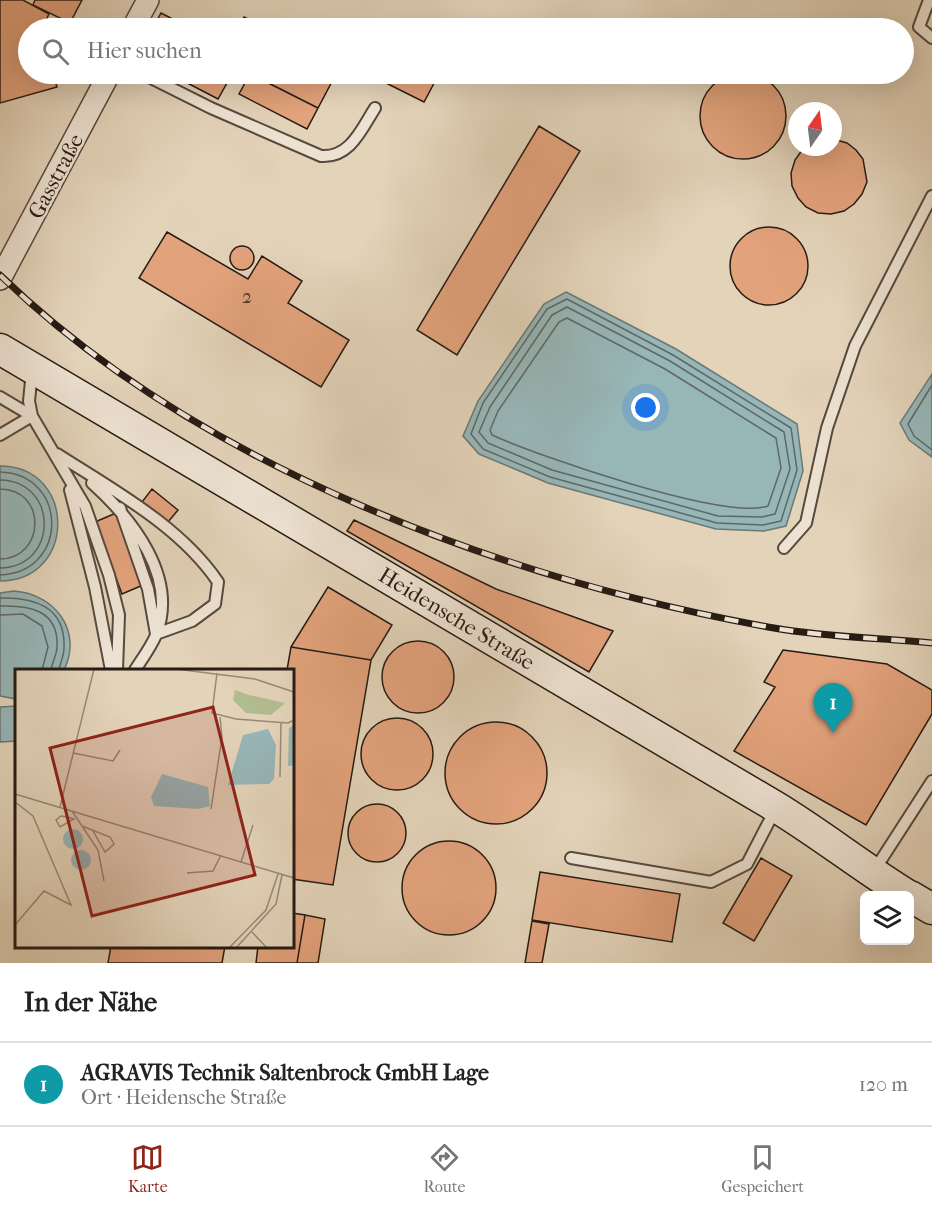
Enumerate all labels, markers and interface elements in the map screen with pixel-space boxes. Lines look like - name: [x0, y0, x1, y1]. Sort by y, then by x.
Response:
- search box: [18, 18, 914, 84]
- icon: search: [39, 35, 72, 68]
- text: Hier suchen: [87, 38, 202, 64]
- north arrow: [788, 102, 842, 156]
- street label: Gasstraße: [23, 130, 89, 223]
- house number: 2: [242, 285, 252, 308]
- your location: [631, 393, 660, 422]
- street label: Heidensche Straße: [374, 562, 539, 676]
- inset map: [15, 669, 294, 948]
- pin: 1: [814, 684, 852, 733]
- map controls: [860, 891, 914, 945]
- button: layers: [860, 891, 914, 945]
- text: In der Nähe: [24, 987, 157, 1018]
- text: AGRAVIS Technik Saltenbrock GmbH Lage: [81, 1060, 489, 1086]
- text: 1: [40, 1073, 47, 1096]
- text: 120 m: [859, 1073, 908, 1096]
- text: Ort · Heidensche Straße: [81, 1086, 286, 1109]
- tab: Karte: [128, 1141, 168, 1196]
- tab: Route: [423, 1141, 465, 1196]
- tab: Gespeichert: [721, 1141, 804, 1196]

